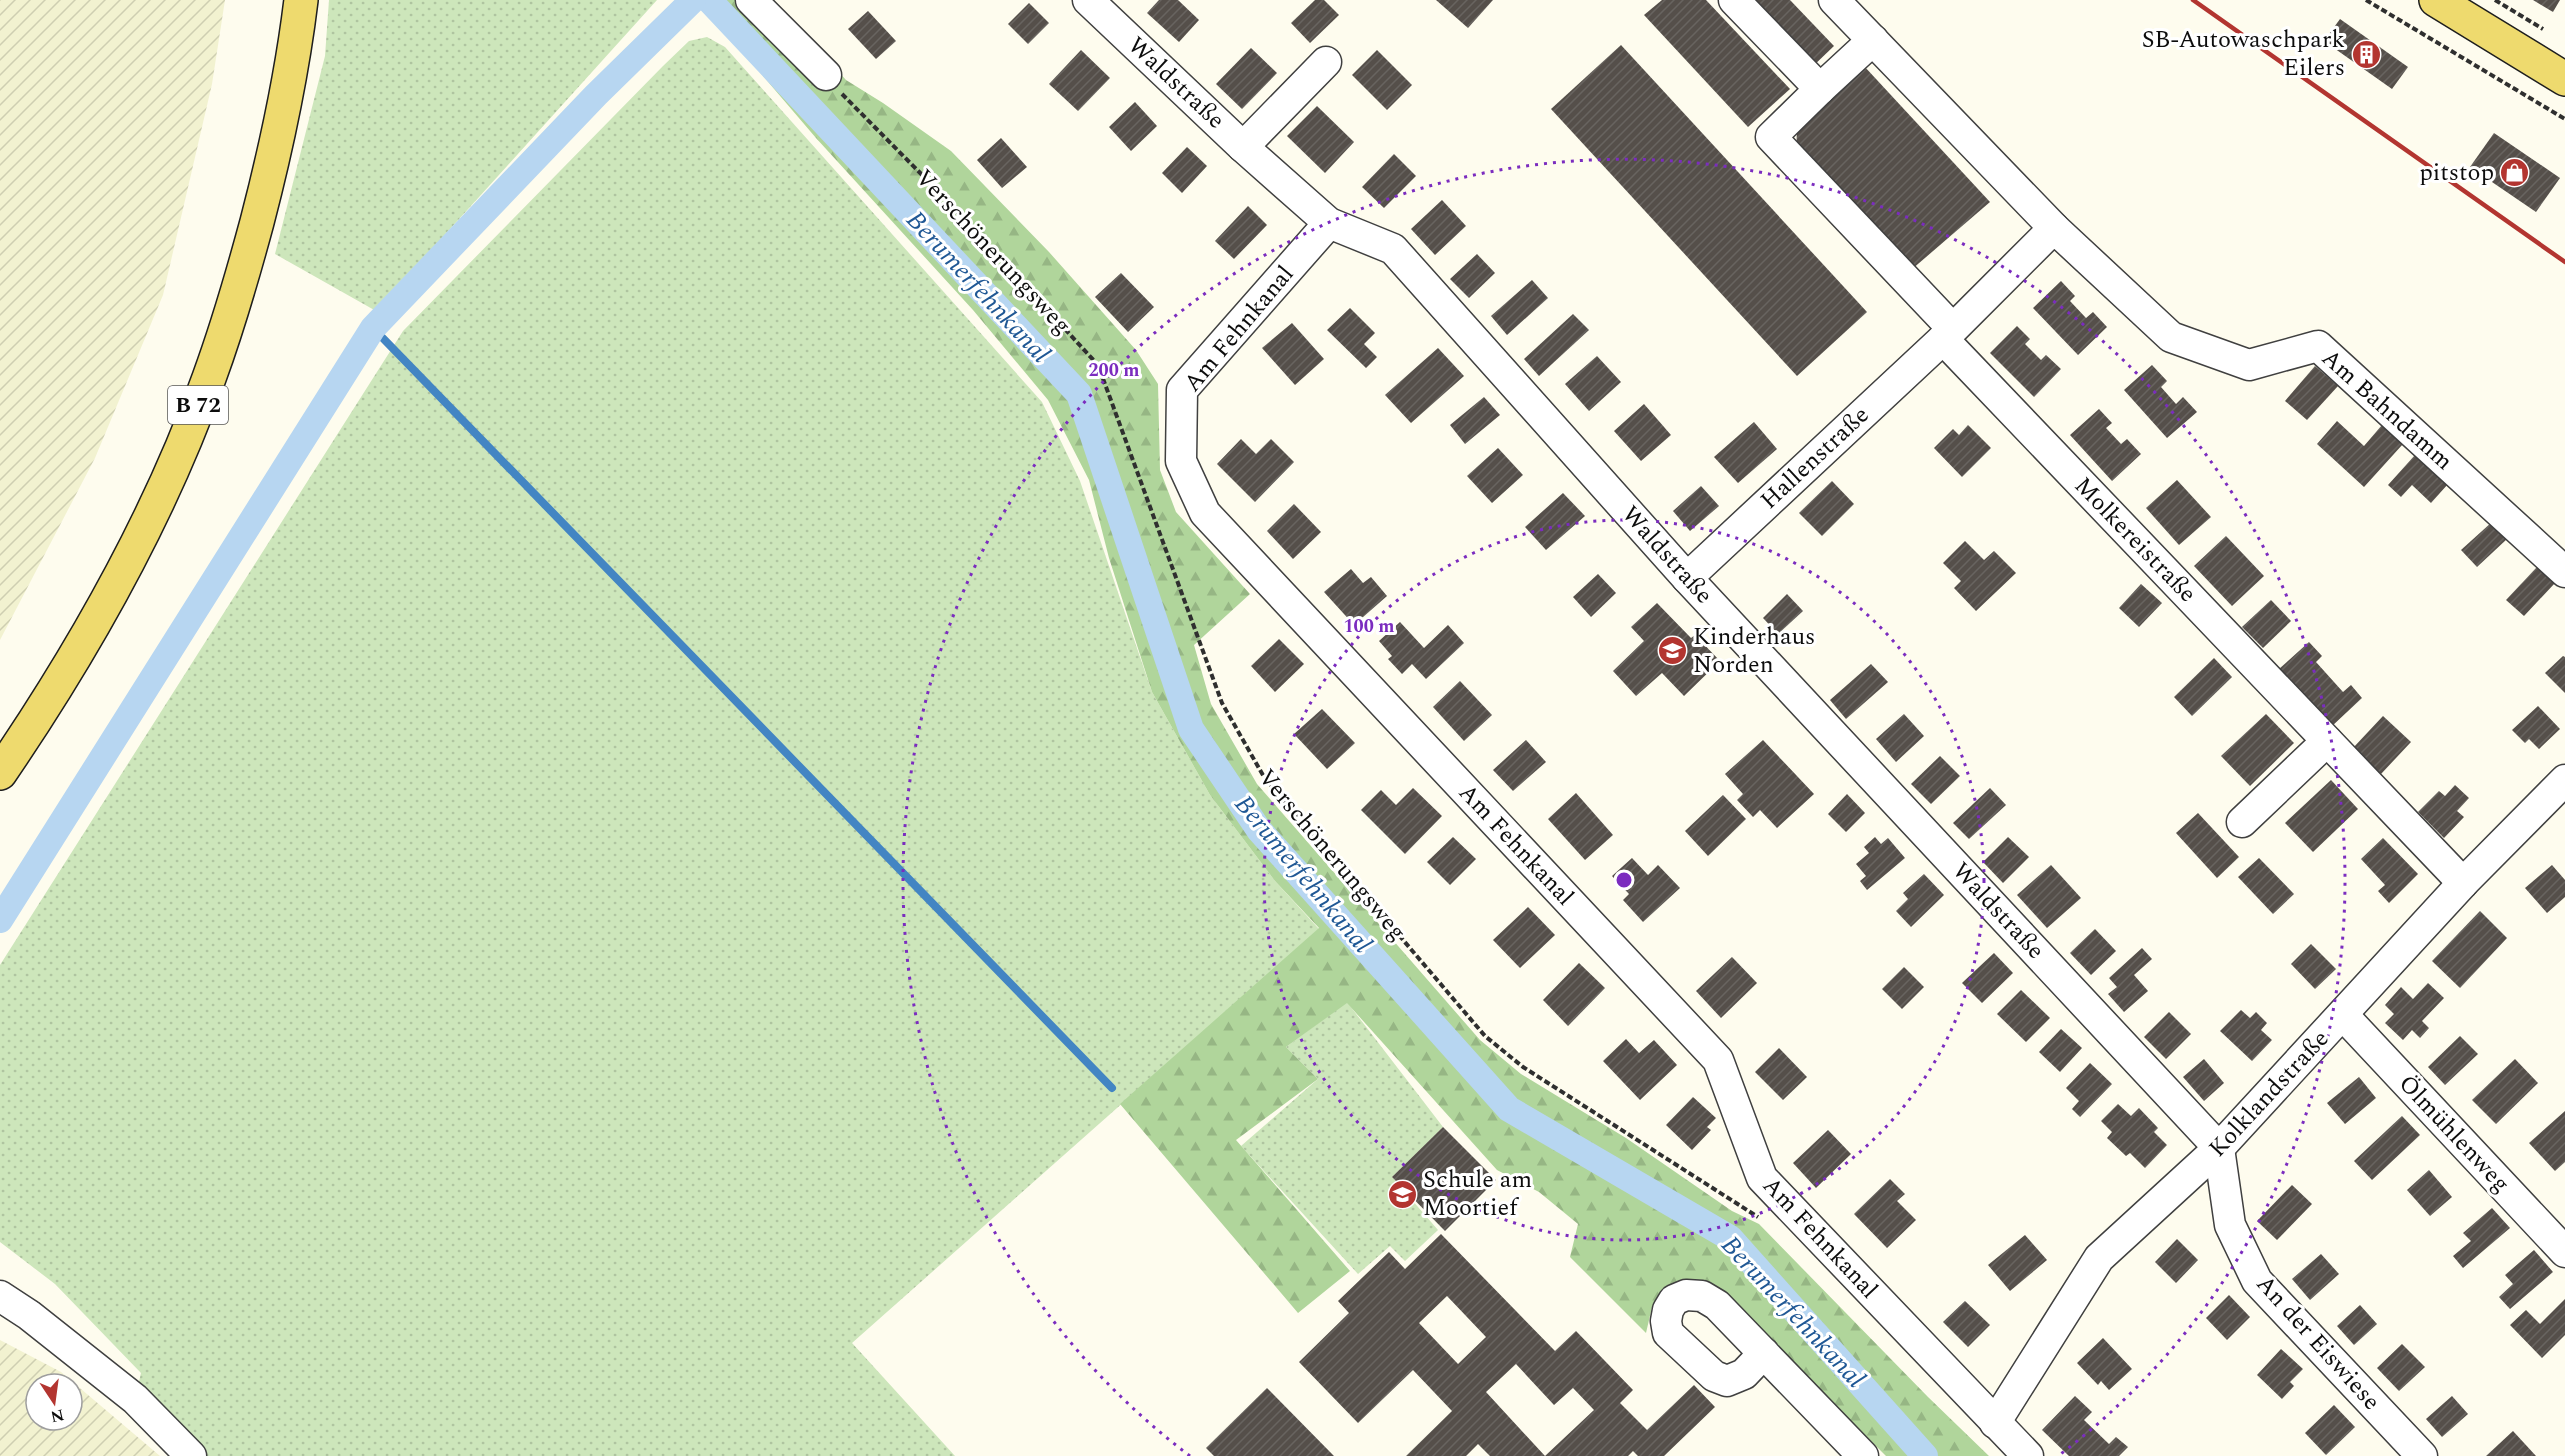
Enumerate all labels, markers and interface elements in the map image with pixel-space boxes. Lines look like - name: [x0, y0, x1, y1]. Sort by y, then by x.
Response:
- place label: SB-Autowaschpark Eilers: [2142, 22, 2345, 86]
- street label: Waldstraße: [1119, 28, 1233, 138]
- building icon: SB-Autowaschpark Eilers: [2350, 38, 2382, 70]
- place label: pitstop: [2419, 155, 2494, 191]
- shop icon: pitstop: [2499, 157, 2531, 189]
- street label: Verschönerungsweg: [907, 161, 1079, 343]
- water label: Berumerfehnkanal: [896, 202, 1060, 373]
- street label: Am Fehnkanal: [1175, 258, 1303, 400]
- street label: Am Bahndamm: [2313, 341, 2461, 479]
- text: 200 m: [1088, 357, 1140, 384]
- road number: B 72: [168, 386, 228, 424]
- street label: Hallenstraße: [1753, 398, 1877, 518]
- street label: Molkereistraße: [2066, 469, 2204, 611]
- street label: Waldstraße: [1613, 498, 1721, 612]
- text: 100 m: [1343, 613, 1395, 640]
- place label: Kinderhaus Norden: [1693, 619, 1815, 683]
- school or university icon: Kinderhaus Norden: [1656, 635, 1688, 667]
- street label: Verschönerungsweg: [1249, 761, 1415, 949]
- street label: Am Fehnkanal: [1450, 776, 1582, 914]
- water label: Berumerfehnkanal: [1225, 786, 1382, 962]
- street label: Waldstraße: [1943, 854, 2053, 968]
- centre of rings: [1614, 870, 1634, 890]
- street label: Kolklandstraße: [2200, 1022, 2338, 1166]
- street label: Ölmühlenweg: [2390, 1067, 2518, 1201]
- place label: Schule am Moortief: [1423, 1162, 1532, 1226]
- street label: Am Fehnkanal: [1754, 1169, 1886, 1307]
- school or university icon: Schule am Moortief: [1386, 1178, 1418, 1210]
- water label: Berumerfehnkanal: [1711, 1227, 1875, 1398]
- street label: An der Eiswiese: [2247, 1267, 2389, 1419]
- north arrow: [24, 1372, 84, 1432]
- text: N: [48, 1402, 66, 1429]

